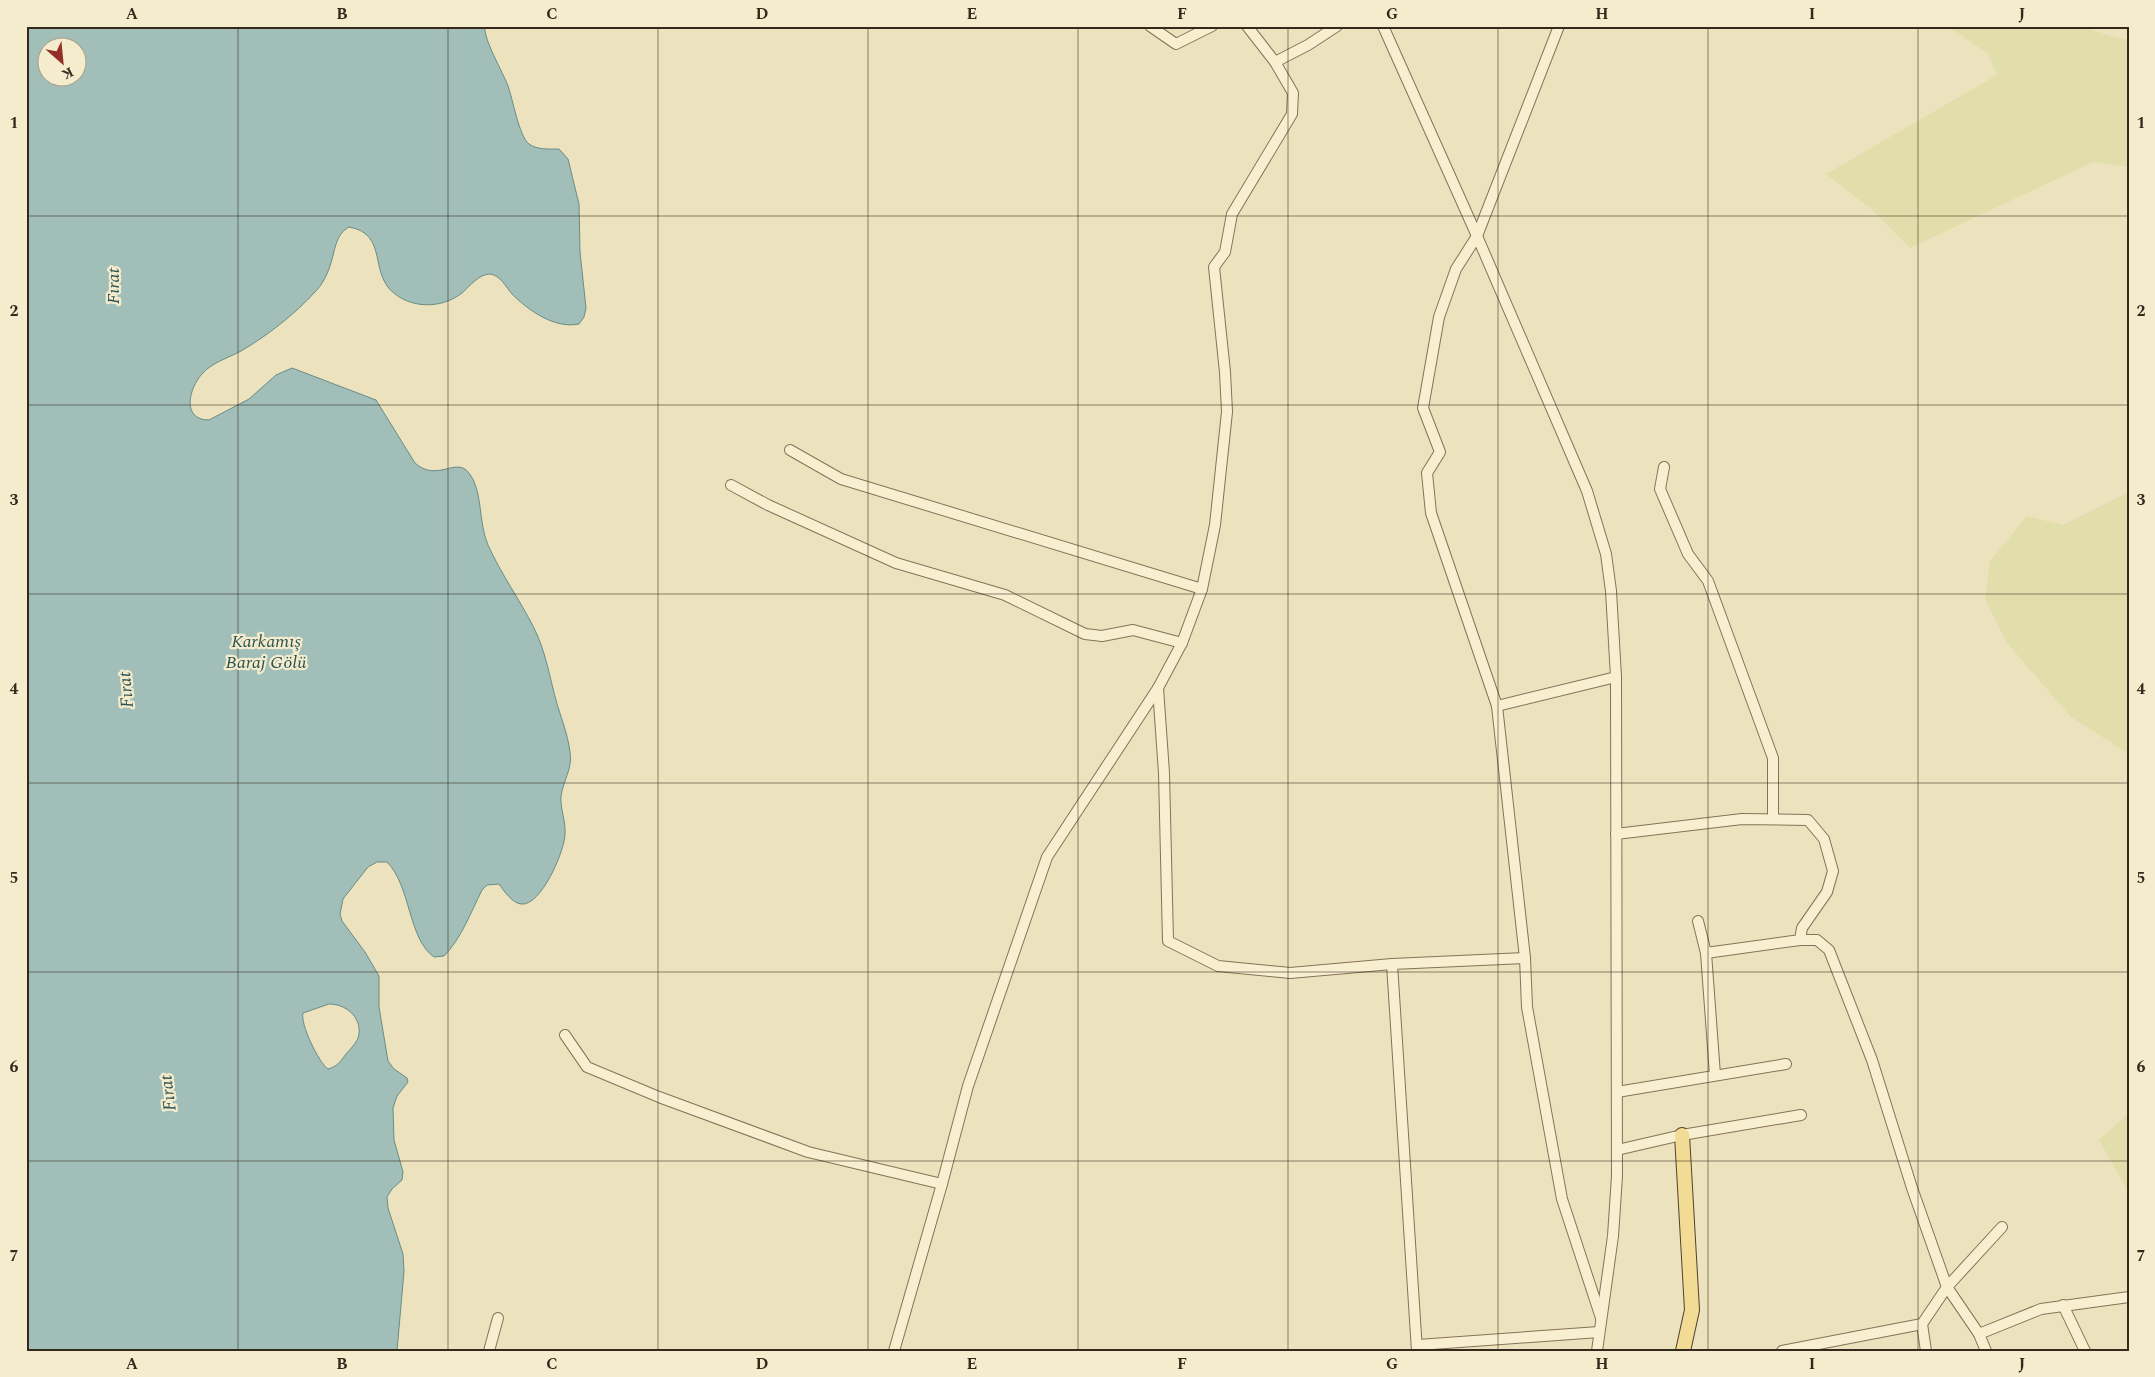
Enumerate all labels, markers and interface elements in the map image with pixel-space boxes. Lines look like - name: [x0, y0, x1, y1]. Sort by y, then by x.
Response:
- text: A: [126, 2, 139, 26]
- text: B: [336, 2, 348, 26]
- text: C: [546, 2, 558, 26]
- text: D: [756, 2, 769, 26]
- text: E: [967, 2, 977, 26]
- text: F: [1177, 2, 1187, 26]
- text: G: [1386, 2, 1398, 26]
- text: H: [1595, 2, 1609, 26]
- text: I: [1809, 2, 1815, 26]
- text: J: [2019, 2, 2026, 26]
- north arrow: [38, 38, 88, 88]
- text: K: [58, 61, 77, 85]
- text: 1: [10, 111, 18, 135]
- text: 1: [2137, 111, 2145, 135]
- water label: Fırat: [100, 268, 127, 304]
- text: 2: [10, 299, 19, 323]
- text: 2: [2137, 299, 2146, 323]
- text: 3: [10, 488, 19, 512]
- text: 3: [2137, 488, 2146, 512]
- water label: Karkamış Baraj Gölü: [226, 628, 307, 676]
- water label: Fırat: [111, 670, 141, 709]
- text: 4: [10, 677, 19, 701]
- text: 4: [2137, 677, 2146, 701]
- text: 5: [10, 866, 18, 890]
- text: 5: [2137, 866, 2145, 890]
- text: 6: [10, 1055, 19, 1079]
- text: 6: [2137, 1055, 2146, 1079]
- water label: Fırat: [152, 1073, 184, 1113]
- text: 7: [10, 1244, 19, 1268]
- text: 7: [2137, 1244, 2146, 1268]
- text: A: [126, 1352, 139, 1376]
- text: B: [336, 1352, 348, 1376]
- text: C: [546, 1352, 558, 1376]
- text: D: [756, 1352, 769, 1376]
- text: E: [967, 1352, 977, 1376]
- text: F: [1177, 1352, 1187, 1376]
- text: G: [1386, 1352, 1398, 1376]
- text: H: [1595, 1352, 1609, 1376]
- text: I: [1809, 1352, 1815, 1376]
- text: J: [2019, 1352, 2026, 1376]

